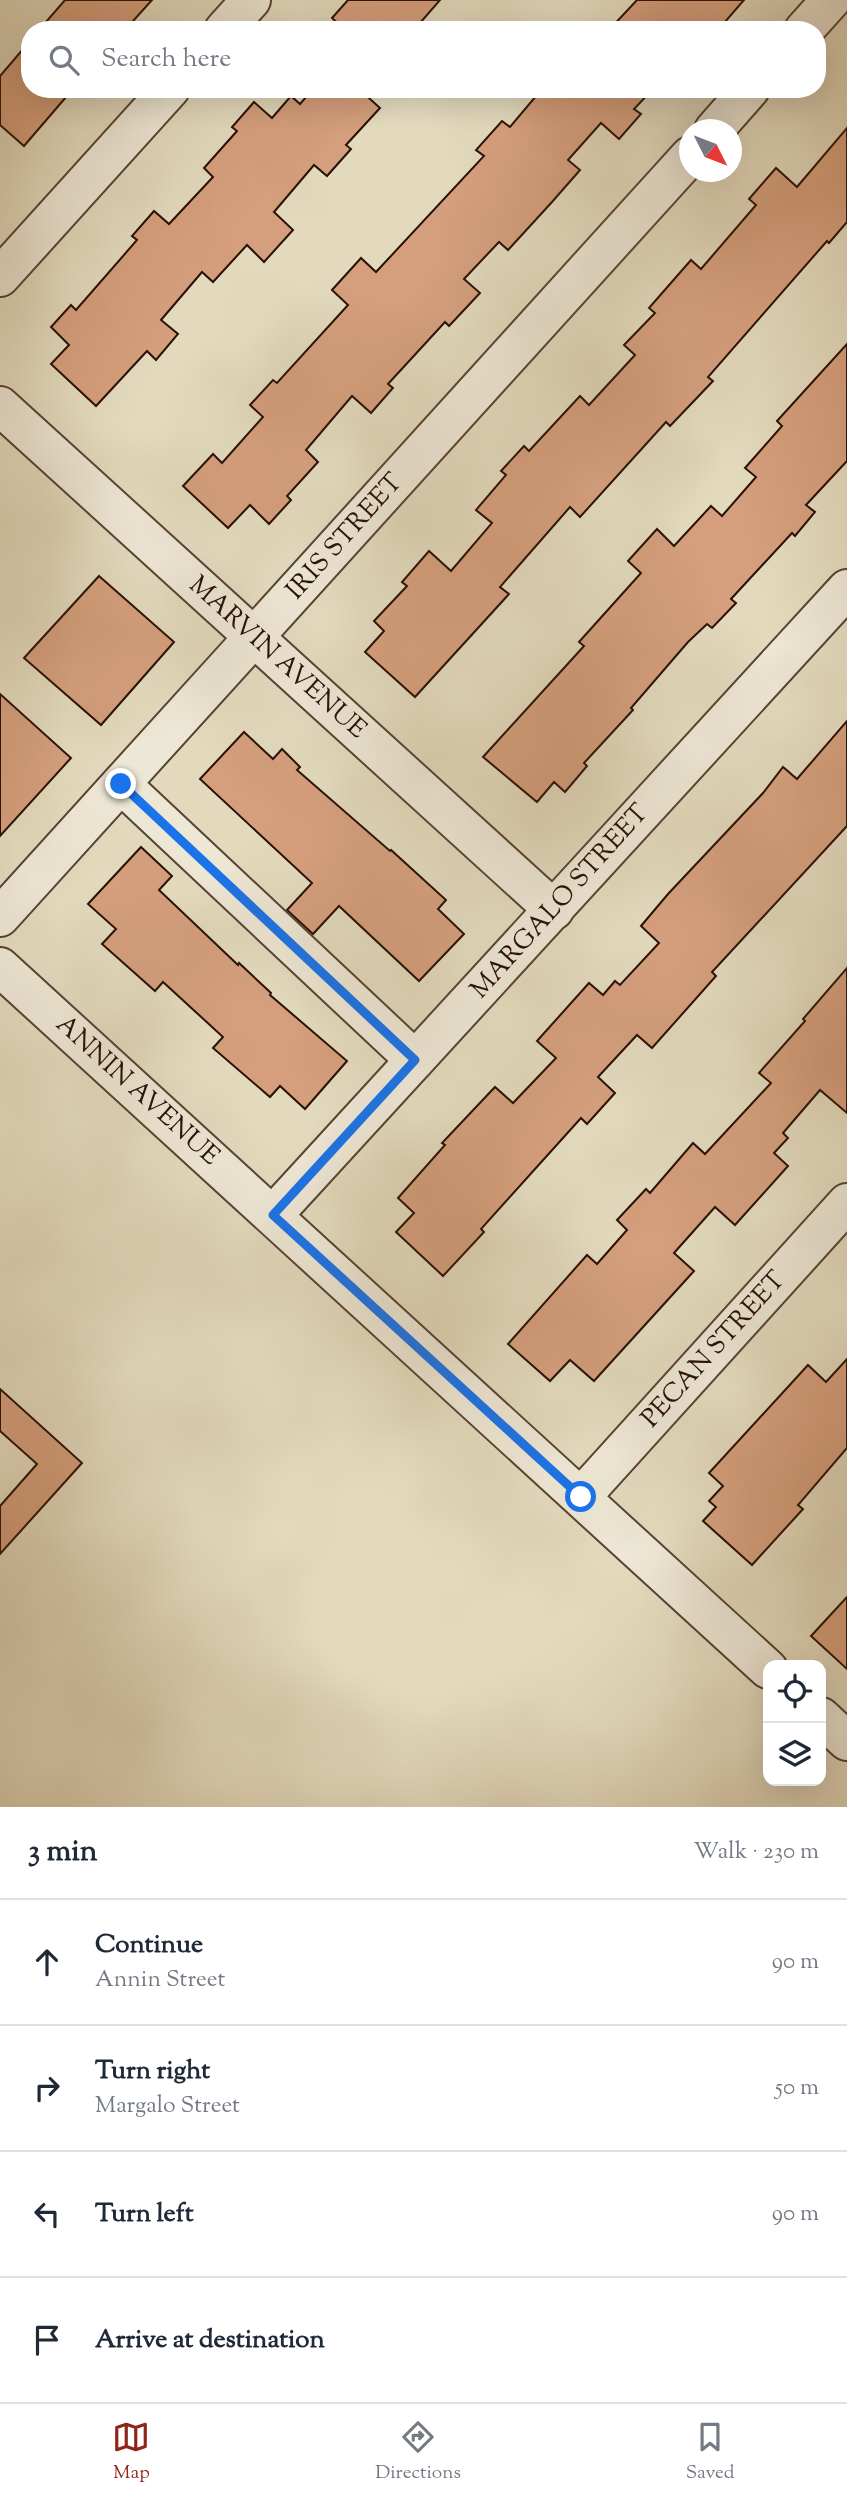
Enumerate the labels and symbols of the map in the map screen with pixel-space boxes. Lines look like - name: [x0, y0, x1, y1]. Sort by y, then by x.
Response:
- north arrow: [679, 119, 742, 182]
- street label: IRIS STREET: [278, 466, 412, 608]
- street label: MARVIN AVENUE: [180, 568, 374, 748]
- route end: [105, 768, 136, 799]
- street label: MARGALO STREET: [462, 796, 658, 1008]
- street label: ANNIN AVENUE: [47, 1007, 227, 1175]
- street label: PECAN STREET: [633, 1263, 795, 1437]
- route start: [565, 1481, 596, 1512]

